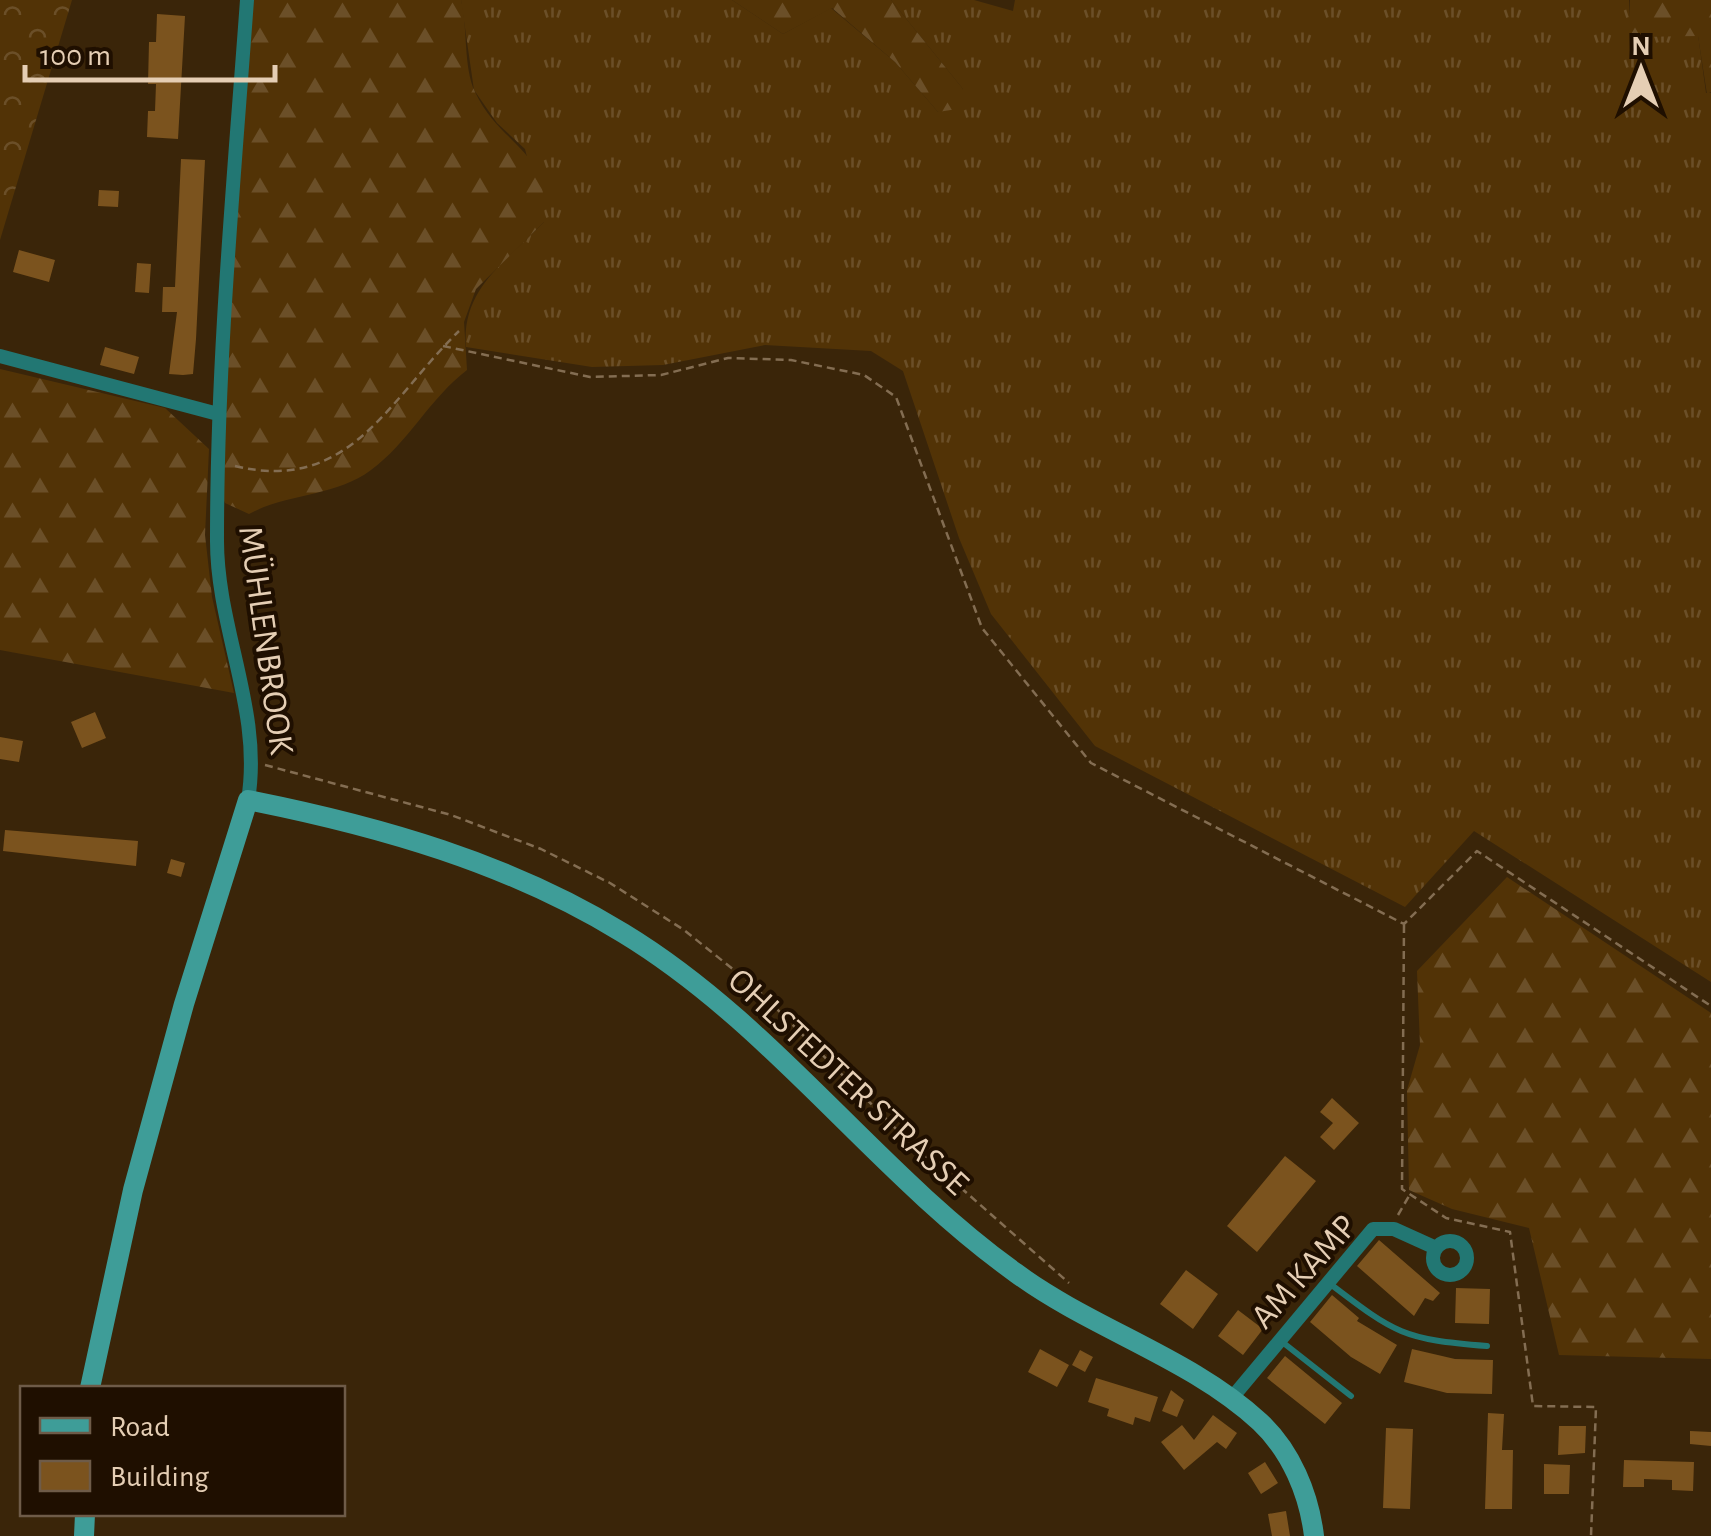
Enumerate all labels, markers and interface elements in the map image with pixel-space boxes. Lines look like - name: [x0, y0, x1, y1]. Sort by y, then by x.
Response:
- scale bar: [25, 20, 275, 82]
- north arrow: [1591, 20, 1691, 120]
- text: N: [1631, 33, 1651, 61]
- text: 100 m: [40, 41, 111, 71]
- street label: MÜHLENBROOK: [232, 524, 300, 758]
- street label: OHLSTEDTER STRASSE: [721, 962, 975, 1202]
- street label: AM KAMP: [1245, 1209, 1364, 1335]
- legend: [20, 1386, 345, 1516]
- text: Road: [110, 1412, 170, 1442]
- text: Building: [110, 1462, 209, 1492]

